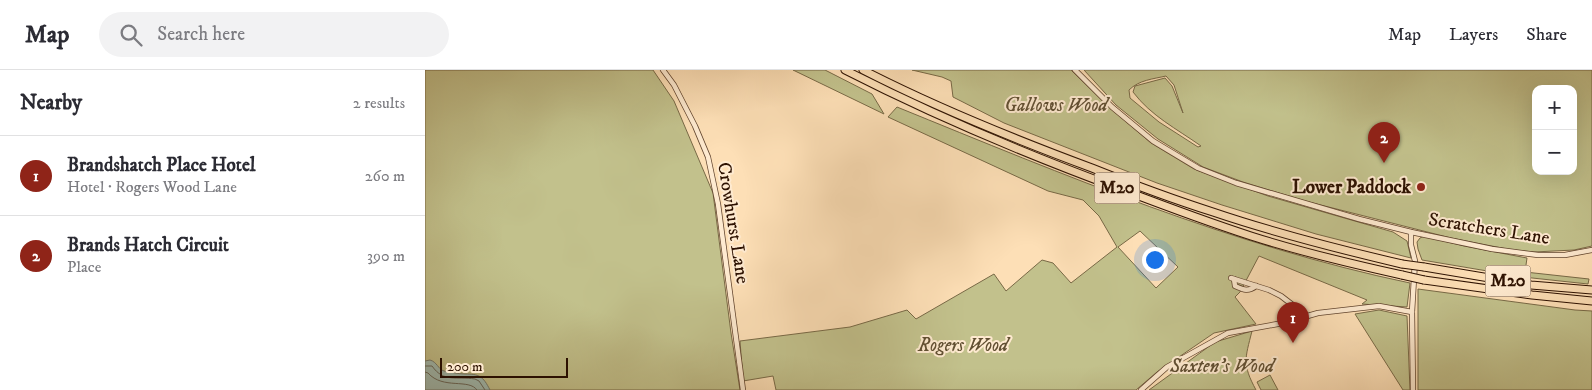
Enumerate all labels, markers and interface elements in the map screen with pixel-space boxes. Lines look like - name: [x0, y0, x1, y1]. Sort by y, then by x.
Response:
- search box: [99, 12, 449, 57]
- text: Map: [25, 20, 69, 50]
- icon: search: [117, 21, 145, 49]
- text: Search here: [157, 23, 245, 46]
- text: Map: [1388, 24, 1421, 46]
- text: Layers: [1449, 24, 1498, 46]
- text: Share: [1526, 24, 1567, 46]
- map controls: [1532, 85, 1577, 175]
- button: +: [1532, 85, 1577, 130]
- text: Nearby: [20, 90, 82, 116]
- text: 2 results: [353, 93, 405, 113]
- park label: Gallows Wood: [1005, 94, 1110, 117]
- pin: 2: [1368, 122, 1400, 163]
- button: −: [1532, 130, 1577, 175]
- text: Brandshatch Place Hotel: [67, 154, 256, 177]
- street label: Crowhurst Lane: [712, 161, 754, 286]
- text: 1: [33, 166, 39, 186]
- text: 260 m: [365, 166, 405, 186]
- road number: M20: [1095, 172, 1139, 204]
- place label: Lower Paddock: [1292, 176, 1412, 199]
- text: Hotel · Rogers Wood Lane: [67, 177, 237, 197]
- marker: Lower Paddock: [1415, 181, 1427, 193]
- street label: Scratchers Lane: [1427, 208, 1551, 250]
- text: Brands Hatch Circuit: [67, 234, 229, 257]
- text: 2: [32, 246, 40, 266]
- text: 390 m: [367, 246, 405, 266]
- your location: [1142, 247, 1168, 273]
- text: Place: [67, 257, 101, 277]
- road number: M20: [1485, 266, 1531, 297]
- pin: 1: [1277, 302, 1309, 343]
- park label: Rogers Wood: [917, 334, 1011, 357]
- scale bar: [440, 355, 567, 378]
- park label: Saxten's Wood: [1169, 355, 1277, 378]
- text: 200 m: [447, 358, 482, 376]

